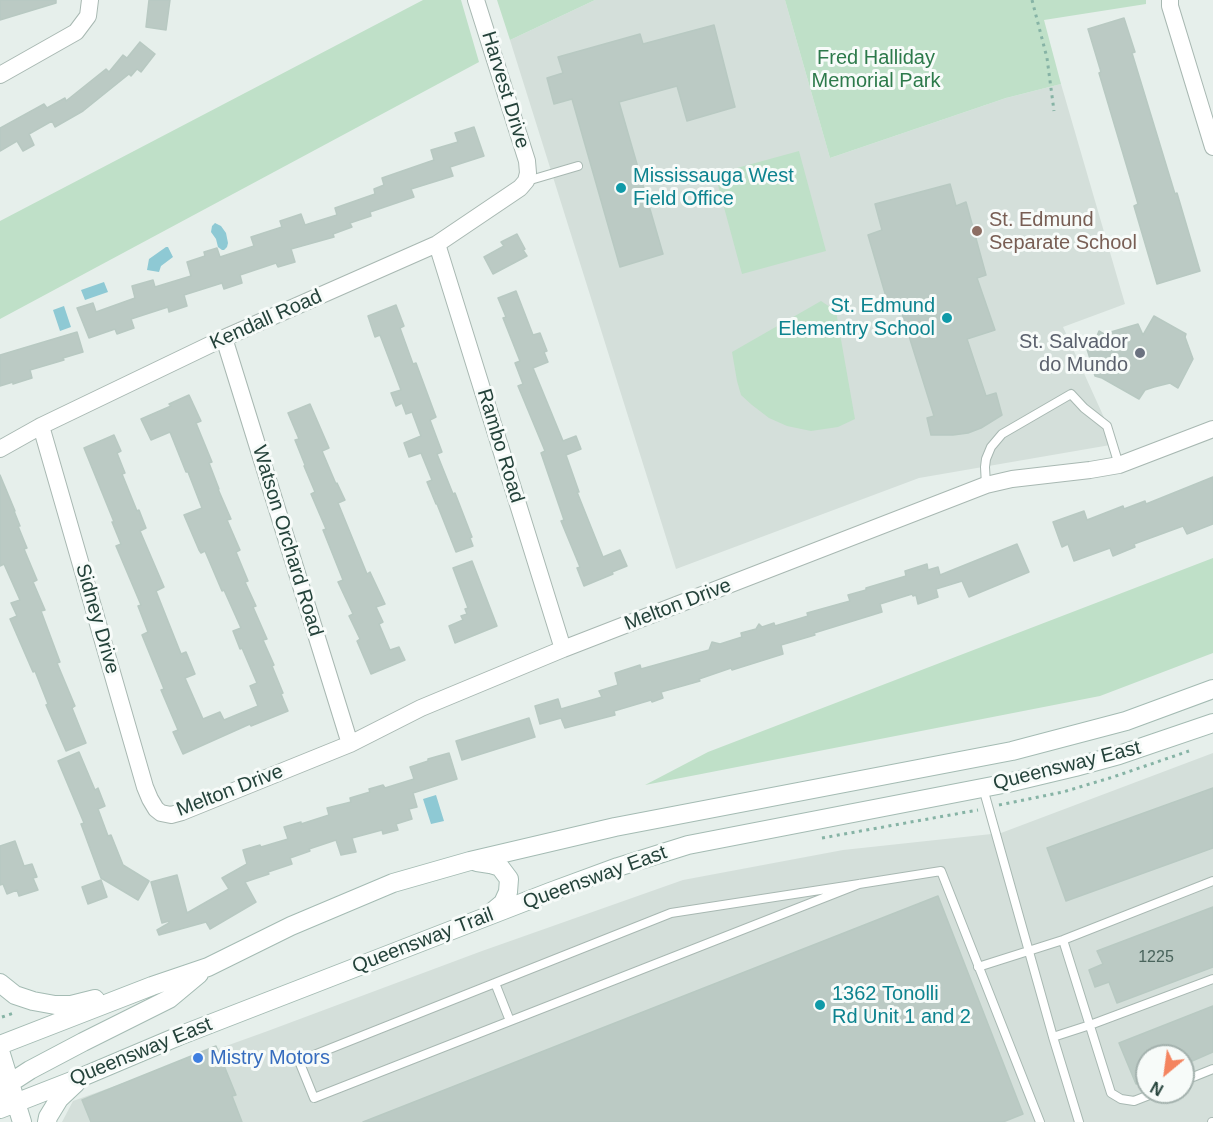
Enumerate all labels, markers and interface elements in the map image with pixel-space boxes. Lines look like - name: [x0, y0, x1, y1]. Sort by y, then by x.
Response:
- street label: Harvest Drive: [476, 29, 534, 151]
- park label: Fred Halliday Memorial Park: [812, 46, 940, 93]
- place label: Mississauga West Field Office: [633, 164, 794, 211]
- marker: Mississauga West Field Office: [614, 181, 628, 195]
- place label: St. Edmund Separate School: [989, 208, 1137, 255]
- marker: St. Edmund Separate School: [970, 224, 984, 238]
- street label: Kendall Road: [206, 285, 326, 355]
- place label: St. Edmund Elementry School: [778, 294, 935, 341]
- marker: St. Edmund Elementry School: [940, 311, 954, 325]
- place label: St. Salvador do Mundo: [1019, 330, 1128, 377]
- marker: St. Salvador do Mundo: [1133, 346, 1147, 360]
- street label: Rambo Road: [471, 386, 529, 506]
- street label: Watson Orchard Road: [247, 443, 327, 639]
- street label: Sidney Drive: [70, 561, 124, 677]
- street label: Melton Drive: [621, 574, 735, 636]
- street label: Queensway East: [991, 736, 1143, 796]
- street label: Melton Drive: [173, 760, 287, 822]
- street label: Queensway East: [520, 841, 670, 915]
- street label: Queensway Trail: [349, 903, 497, 979]
- house number: 1225: [1138, 948, 1174, 968]
- place label: 1362 Tonolli Rd Unit 1 and 2: [832, 982, 971, 1029]
- marker: 1362 Tonolli Rd Unit 1 and 2: [813, 998, 827, 1012]
- street label: Queensway East: [66, 1013, 216, 1091]
- north arrow: [1135, 1044, 1195, 1104]
- place label: Mistry Motors: [210, 1046, 330, 1070]
- marker: Mistry Motors: [191, 1051, 205, 1065]
- text: N: [1148, 1078, 1166, 1099]

